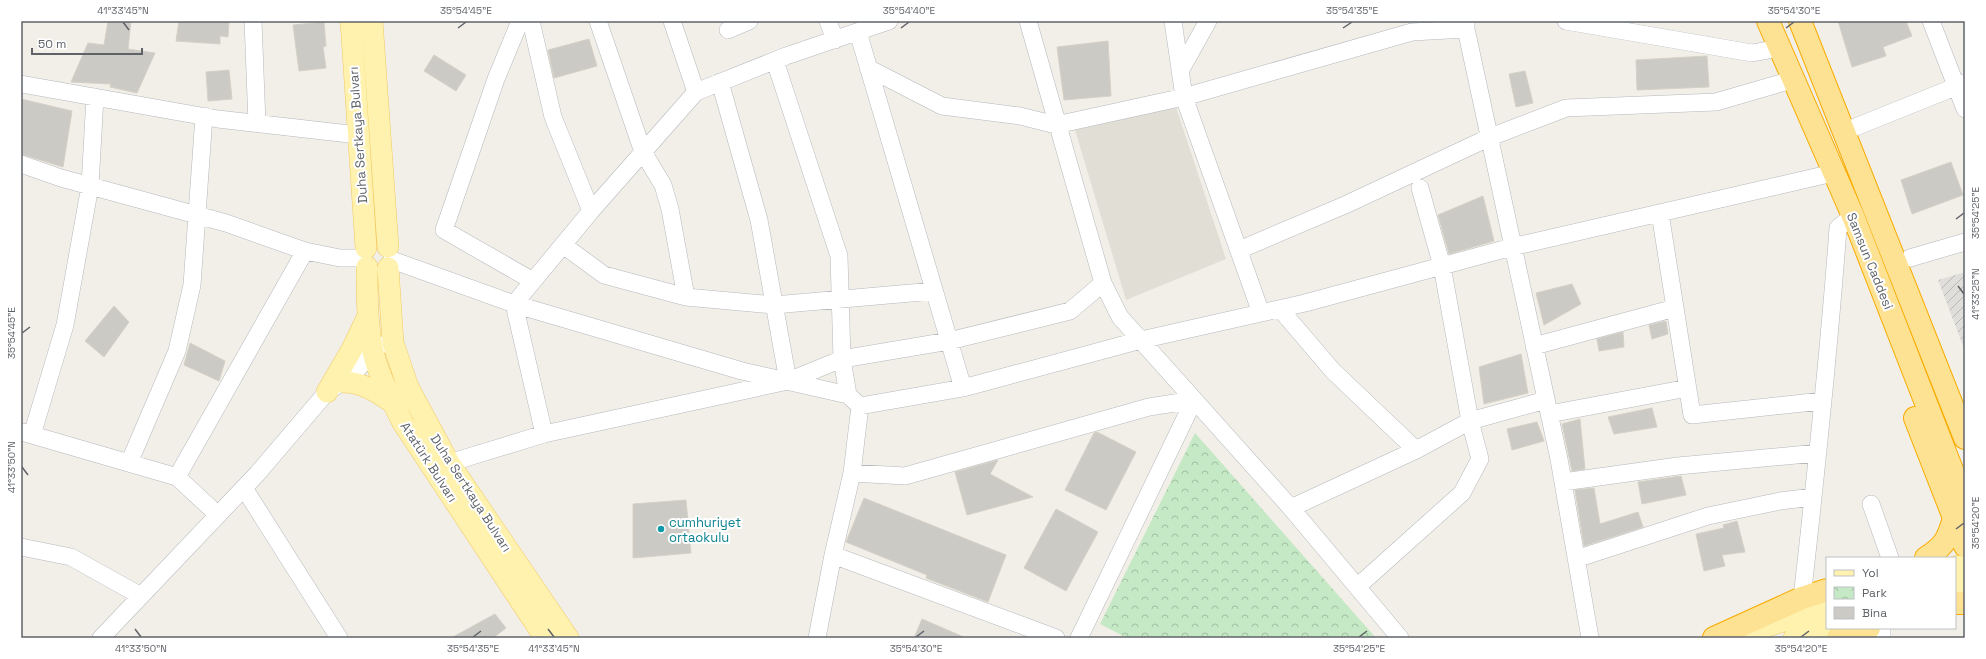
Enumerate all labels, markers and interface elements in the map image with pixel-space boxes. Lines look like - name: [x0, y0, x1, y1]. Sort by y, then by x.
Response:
- text: 41°33'45"N: [97, 4, 149, 17]
- text: 35°54'45"E: [440, 4, 492, 17]
- text: 35°54'40"E: [883, 4, 936, 17]
- text: 35°54'35"E: [1326, 4, 1378, 17]
- text: 35°54'30"E: [1768, 4, 1821, 17]
- scale bar: [32, 30, 142, 56]
- text: 50 m: [38, 36, 66, 52]
- street label: Duha Sertkaya Bulvarı: [345, 66, 371, 204]
- text: 35°54'25"E: [1969, 187, 1982, 239]
- street label: Samsun Caddesi: [1843, 210, 1897, 312]
- text: 41°33'25"N: [1969, 268, 1982, 320]
- text: 35°54'45"E: [5, 307, 18, 359]
- street label: Atatürk Bulvarı: [397, 419, 461, 505]
- street label: Duha Sertkaya Bulvarı: [427, 431, 515, 555]
- text: 41°33'50"N: [5, 441, 18, 493]
- text: 35°54'20"E: [1969, 496, 1982, 549]
- place label: cumhuriyet ortaokulu: [669, 514, 741, 546]
- marker: cumhuriyet ortaokulu: [656, 524, 666, 534]
- legend: [1826, 557, 1956, 629]
- text: Yol: [1862, 565, 1879, 581]
- text: Park: [1862, 585, 1887, 601]
- text: Bina: [1862, 605, 1887, 621]
- text: 41°33'50"N: [115, 642, 167, 655]
- text: 35°54'35"E: [447, 642, 499, 655]
- text: 41°33'45"N: [528, 642, 580, 655]
- text: 35°54'30"E: [890, 642, 943, 655]
- text: 35°54'25"E: [1333, 642, 1385, 655]
- text: 35°54'20"E: [1775, 642, 1828, 655]

